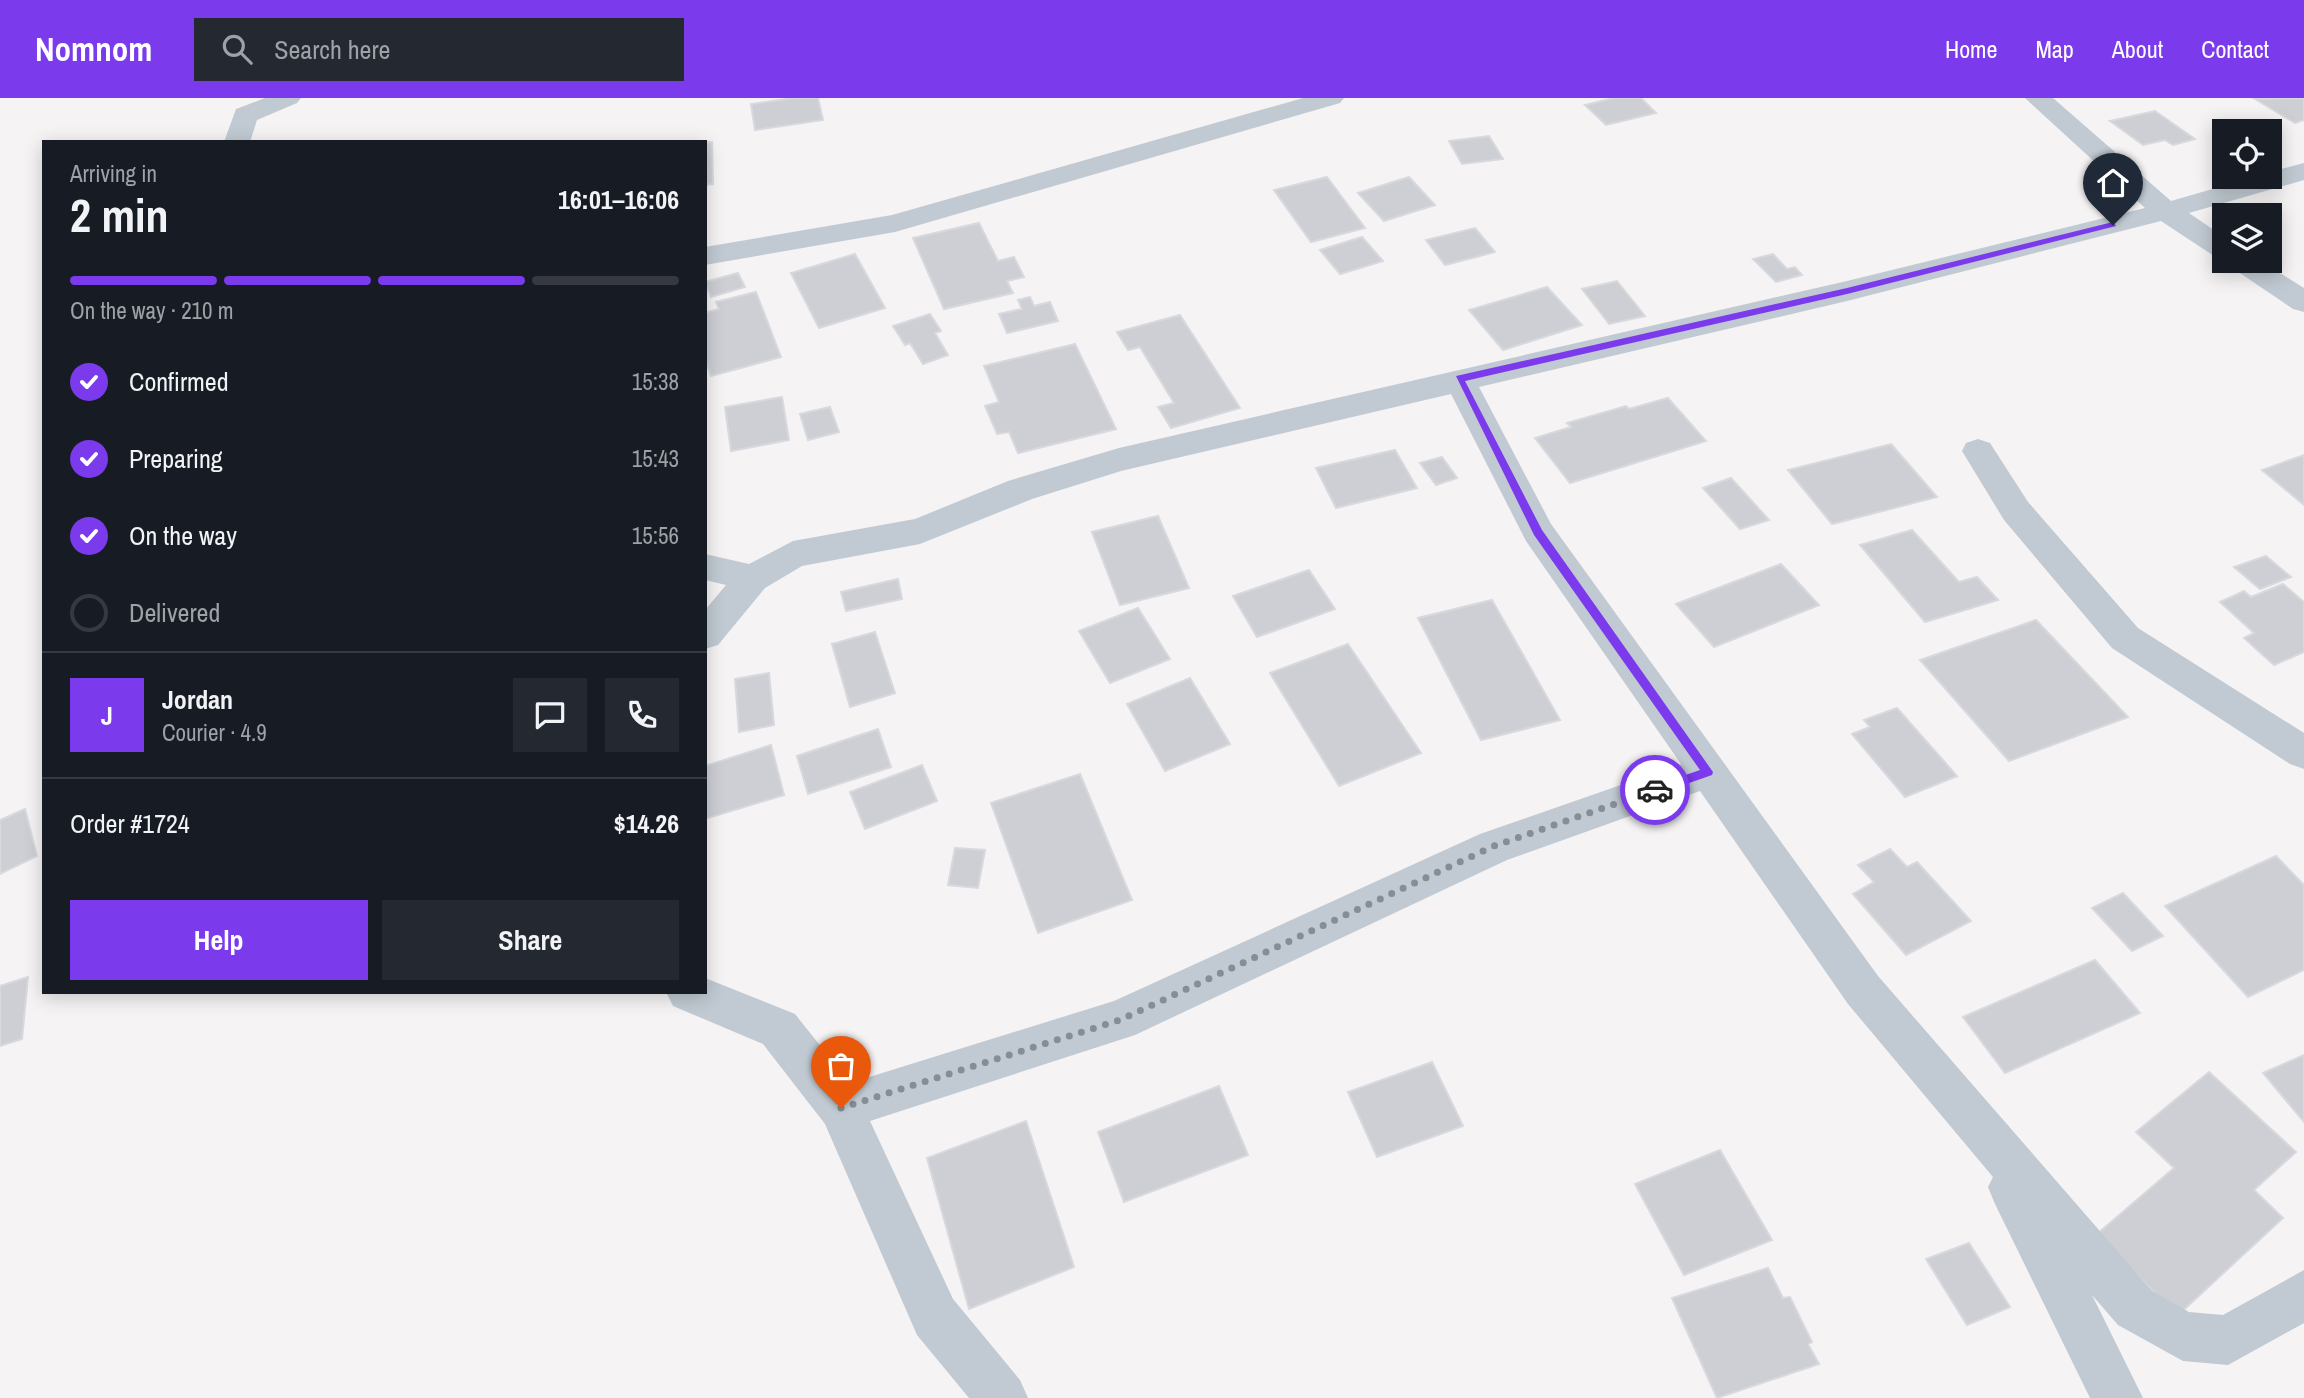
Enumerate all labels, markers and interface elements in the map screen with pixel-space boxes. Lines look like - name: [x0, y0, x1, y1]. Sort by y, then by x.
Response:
- search box: [194, 18, 684, 81]
- text: Nomnom: [35, 27, 152, 71]
- icon: search: [218, 30, 256, 68]
- text: Search here: [274, 32, 390, 67]
- text: Home: [1945, 33, 1997, 65]
- text: Map: [2035, 33, 2074, 65]
- text: About: [2112, 33, 2163, 65]
- text: Contact: [2201, 33, 2269, 65]
- map controls: [2212, 119, 2282, 273]
- button: locate: [2212, 119, 2282, 189]
- pin: [2083, 153, 2143, 225]
- text: Arriving in: [70, 158, 157, 189]
- icon: home: [2094, 164, 2132, 202]
- text: 16:01–16:06: [558, 182, 679, 217]
- text: 2 min: [70, 184, 169, 246]
- button: layers: [2212, 203, 2282, 273]
- text: On the way · 210 m: [70, 295, 234, 326]
- icon: check: [70, 363, 108, 401]
- text: Confirmed: [129, 364, 229, 399]
- text: 15:38: [632, 366, 679, 397]
- icon: check: [70, 440, 108, 478]
- text: Preparing: [129, 441, 223, 476]
- text: 15:43: [632, 443, 679, 474]
- icon: check: [70, 517, 108, 555]
- text: On the way: [129, 518, 237, 553]
- text: 15:56: [632, 520, 679, 551]
- text: Delivered: [129, 595, 220, 630]
- button: chat: [513, 678, 587, 752]
- button: phone: [605, 678, 679, 752]
- text: Jordan: [162, 682, 233, 717]
- text: J: [101, 698, 113, 733]
- text: Courier · 4.9: [162, 717, 267, 748]
- courier: [1620, 755, 1690, 825]
- icon: car: [1636, 771, 1674, 809]
- text: Order #1724: [70, 806, 190, 841]
- text: $14.26: [614, 806, 679, 841]
- button: Help: [70, 900, 368, 980]
- button: Share: [382, 900, 679, 980]
- pin: [811, 1036, 871, 1108]
- icon: bag: [822, 1047, 860, 1085]

